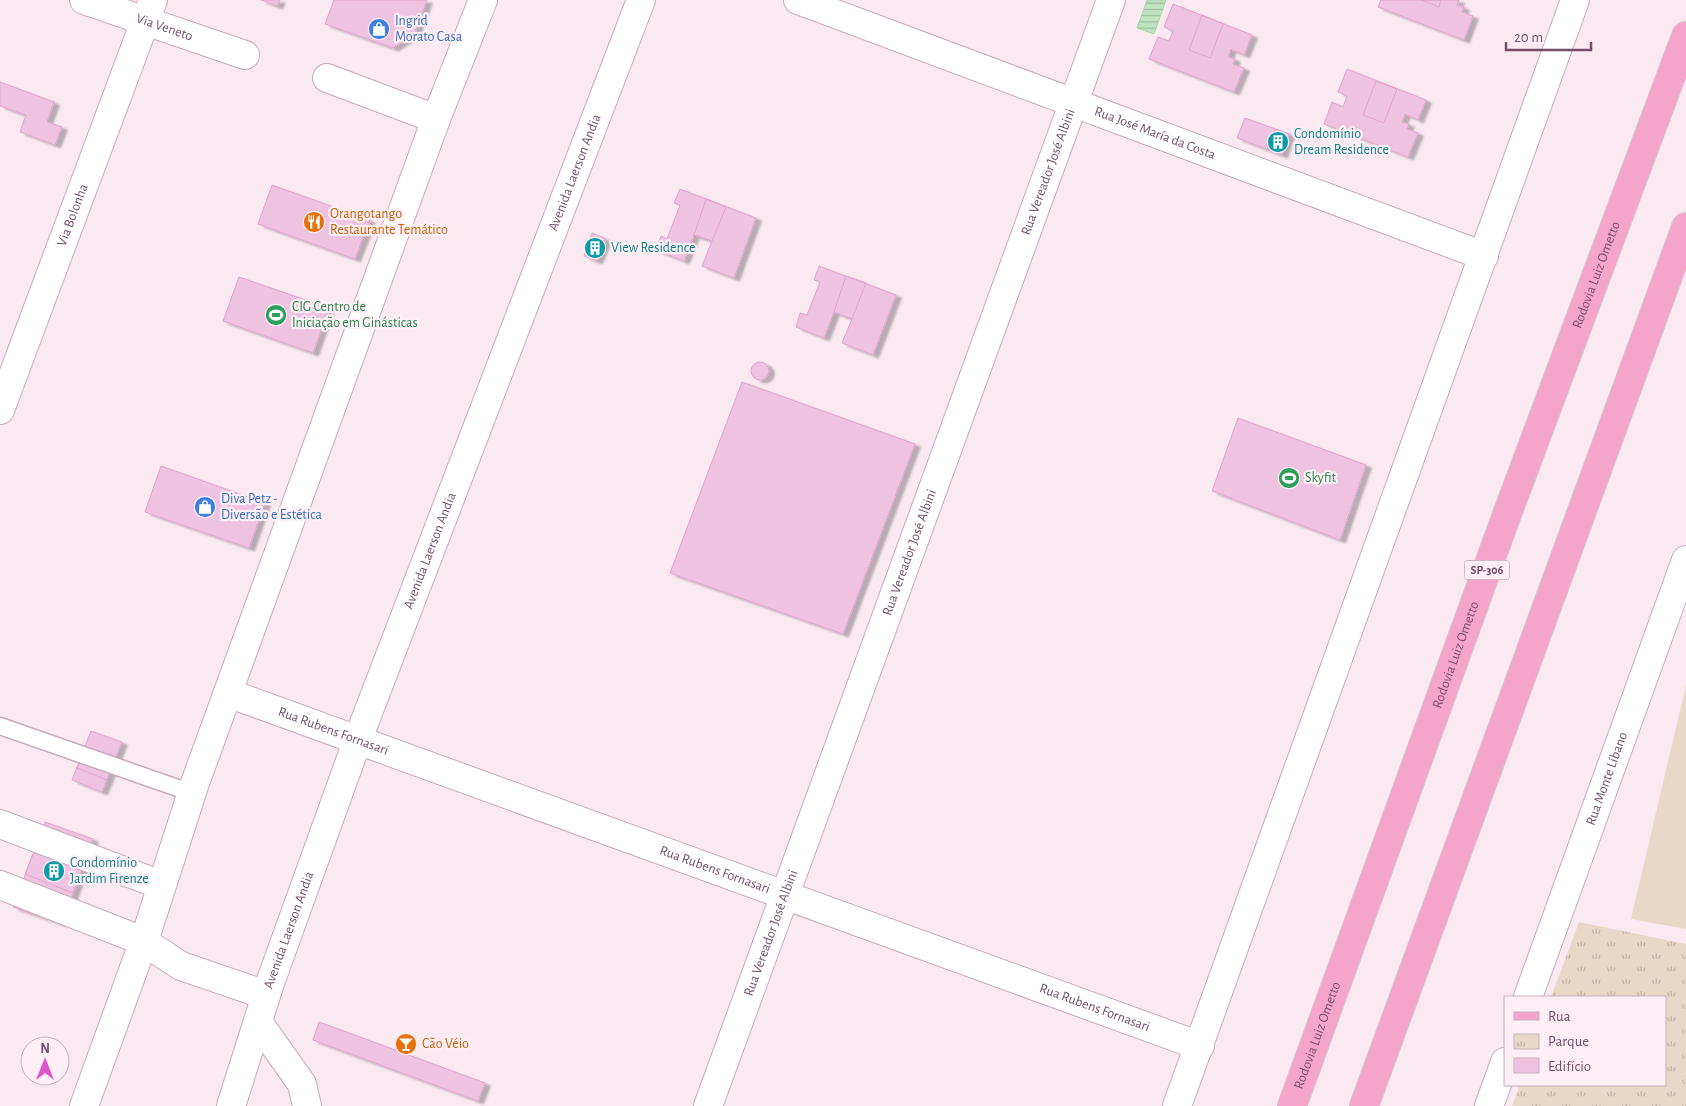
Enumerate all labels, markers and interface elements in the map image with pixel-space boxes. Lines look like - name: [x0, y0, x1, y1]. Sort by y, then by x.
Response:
- street label: Via Veneto: [134, 11, 195, 44]
- place label: Ingrid Morato Casa: [395, 14, 463, 44]
- shop icon: Ingrid Morato Casa: [367, 17, 391, 41]
- scale bar: [1506, 20, 1591, 52]
- text: 20 m: [1514, 30, 1543, 45]
- street label: Rua José María da Costa: [1092, 104, 1218, 162]
- street label: Rua Vereador José Albini: [1019, 107, 1078, 237]
- street label: Avenida Laerson Andia: [546, 112, 604, 233]
- place label: Condomínio Dream Residence: [1294, 127, 1389, 157]
- building icon: Condomínio Dream Residence: [1266, 130, 1290, 154]
- street label: Via Bolonha: [55, 181, 91, 248]
- place label: Orangotango Restaurante Temático: [330, 207, 448, 237]
- restaurant icon: Orangotango Restaurante Temático: [302, 210, 326, 234]
- street label: Rodovia Luiz Ometto: [1570, 220, 1623, 330]
- building icon: View Residence: [583, 236, 607, 260]
- place label: View Residence: [611, 241, 696, 255]
- place label: CIG Centro de Iniciação em Ginásticas: [292, 300, 418, 330]
- sports icon: CIG Centro de Iniciação em Ginásticas: [264, 303, 288, 327]
- sports icon: Skyfit: [1277, 466, 1301, 490]
- place label: Skyfit: [1305, 471, 1337, 485]
- street label: Rua Vereador José Albini: [880, 488, 939, 618]
- street label: Avenida Laerson Andia: [401, 490, 459, 611]
- place label: Diva Petz - Diversão e Estética: [221, 492, 322, 522]
- shop icon: Diva Petz - Diversão e Estética: [193, 495, 217, 519]
- road number: SP-306: [1464, 560, 1510, 580]
- street label: Rodovia Luiz Ometto: [1430, 599, 1482, 710]
- street label: Rua Rubens Fornasari: [276, 705, 390, 758]
- street label: Rua Monte Líbano: [1584, 730, 1630, 827]
- street label: Rua Rubens Fornasari: [658, 843, 772, 896]
- place label: Condomínio Jardim Firenze: [70, 856, 149, 886]
- building icon: Condomínio Jardim Firenze: [42, 859, 66, 883]
- street label: Rua Vereador José Albini: [742, 868, 800, 998]
- street label: Avenida Laerson Andia: [262, 869, 317, 991]
- street label: Rodovia Luiz Ometto: [1292, 980, 1344, 1091]
- street label: Rua Rubens Fornasari: [1038, 981, 1152, 1034]
- legend: [1504, 996, 1666, 1086]
- text: Rua: [1548, 1009, 1571, 1024]
- bar icon: Cão Véio: [394, 1032, 418, 1056]
- text: Parque: [1548, 1034, 1589, 1049]
- north arrow: [20, 1036, 70, 1086]
- place label: Cão Véio: [422, 1037, 469, 1051]
- text: N: [40, 1042, 50, 1056]
- text: Edifício: [1548, 1059, 1591, 1074]

